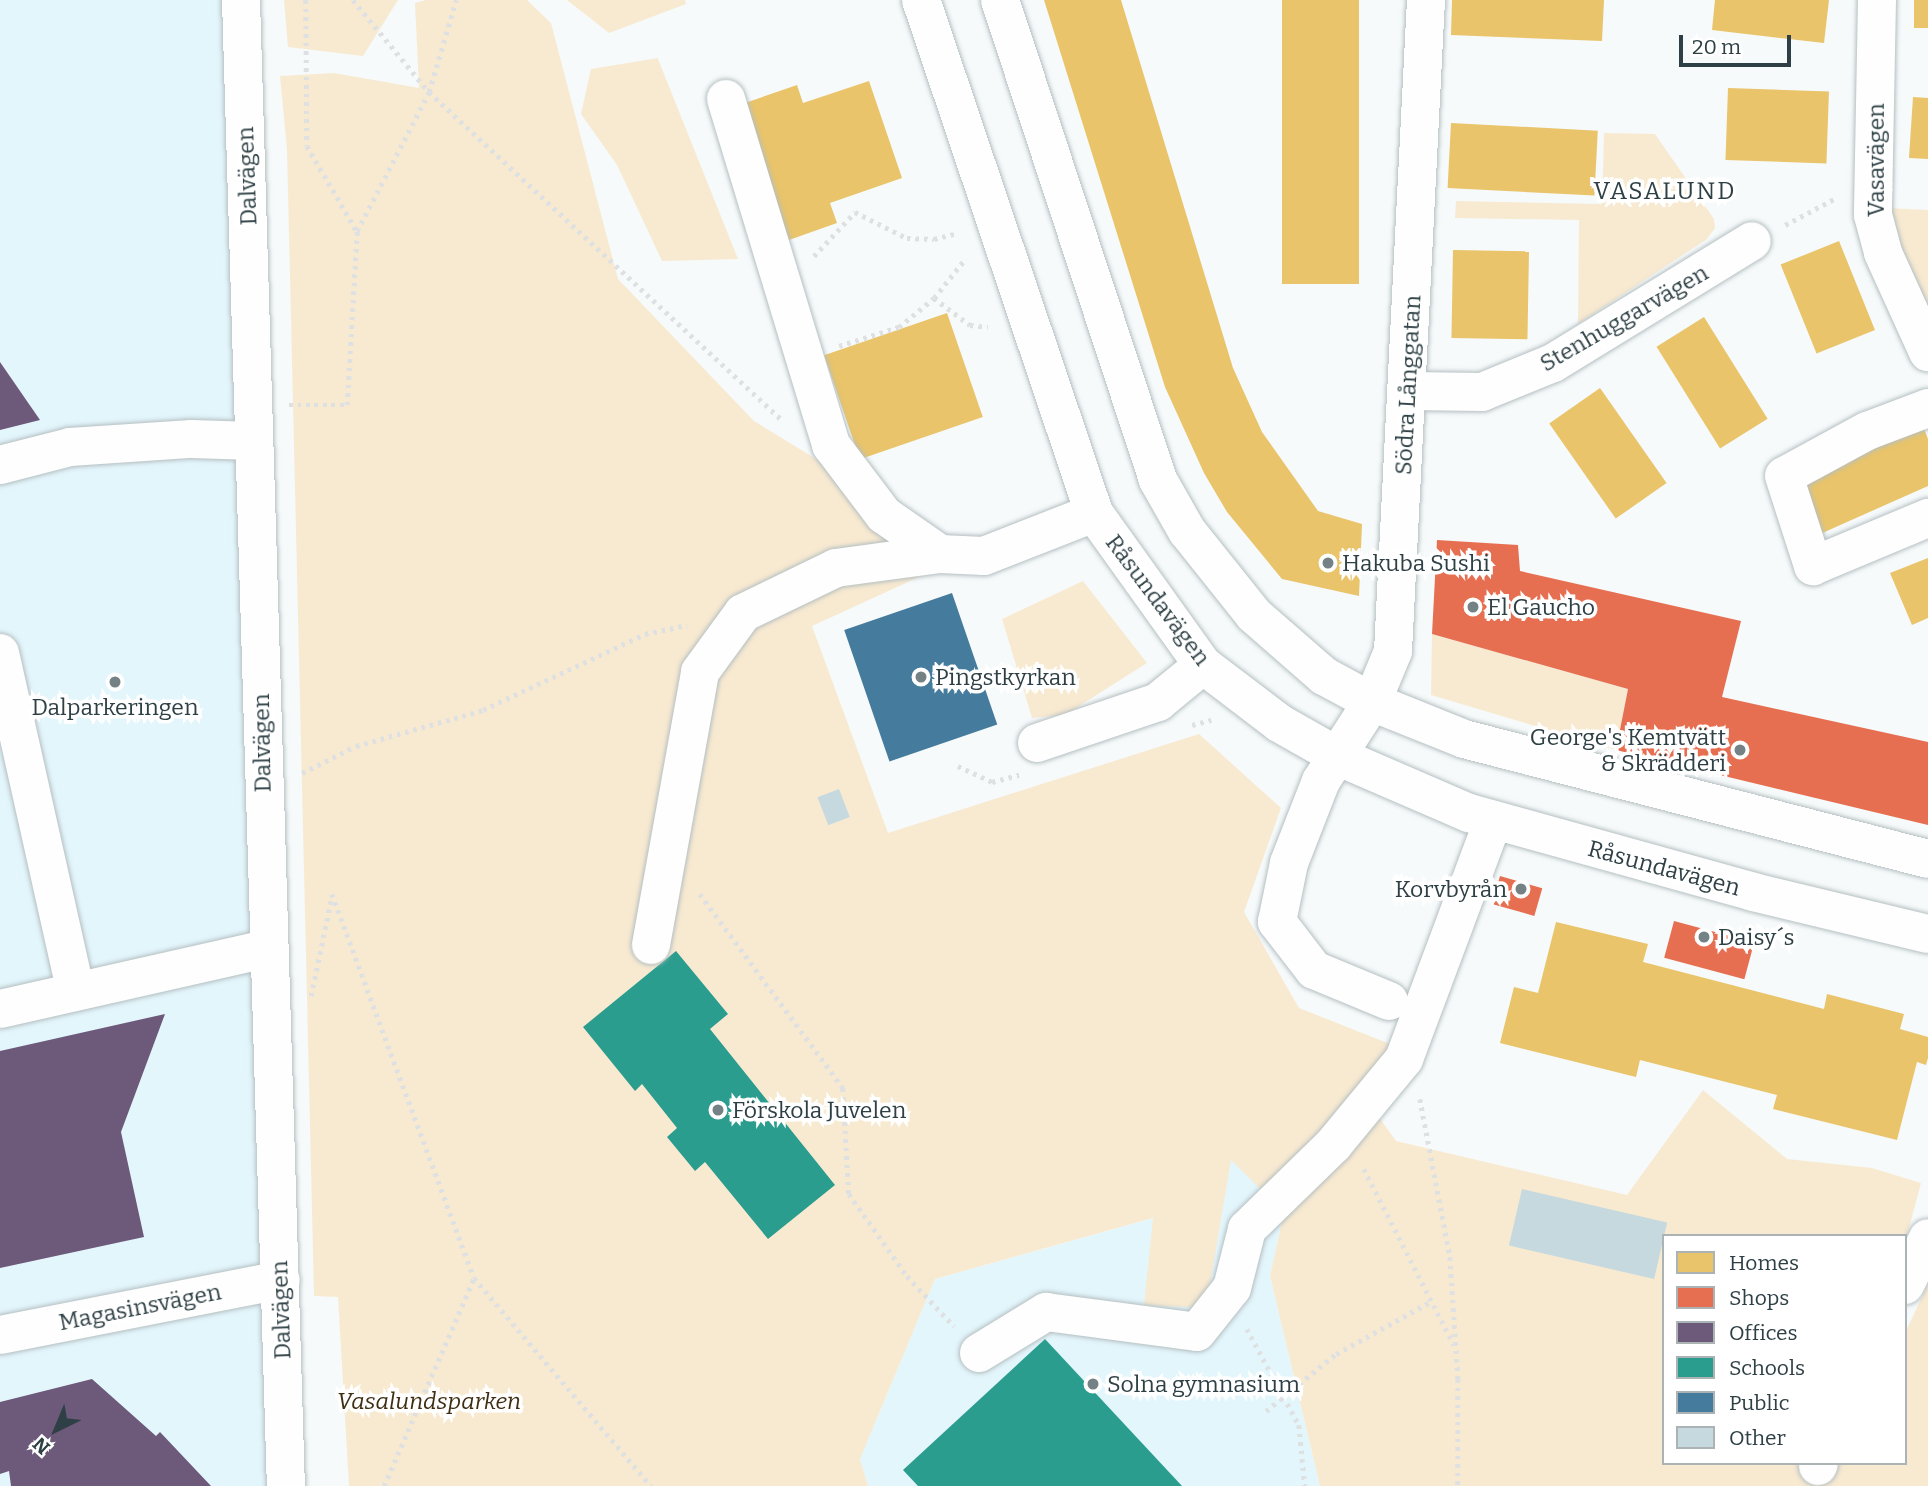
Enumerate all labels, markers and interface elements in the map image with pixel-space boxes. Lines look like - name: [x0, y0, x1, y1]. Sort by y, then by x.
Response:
- scale bar: [1683, 21, 1795, 65]
- text: 20 m: [1692, 34, 1741, 60]
- street label: Vasavägen: [1862, 103, 1890, 217]
- street label: Dalvägen: [231, 126, 263, 226]
- district label: VASALUND: [1595, 178, 1735, 206]
- street label: Stenhuggarvägen: [1535, 259, 1713, 377]
- street label: Södra Långgatan: [1390, 294, 1426, 476]
- street label: Råsundavägen: [1100, 529, 1216, 671]
- place label: Hakuba Sushi: [1342, 549, 1490, 577]
- marker: Hakuba Sushi: [1320, 555, 1336, 571]
- place label: El Gaucho: [1487, 593, 1595, 621]
- marker: El Gaucho: [1465, 599, 1481, 615]
- place label: Pingstkyrkan: [935, 663, 1076, 691]
- marker: Pingstkyrkan: [913, 669, 929, 685]
- marker: Dalparkeringen: [107, 674, 123, 690]
- place label: Dalparkeringen: [31, 693, 199, 721]
- street label: Dalvägen: [247, 693, 277, 793]
- place label: George's Kemtvätt & Skrädderi: [1530, 723, 1726, 777]
- marker: George's Kemtvätt & Skrädderi: [1732, 742, 1748, 758]
- street label: Råsundavägen: [1585, 834, 1743, 902]
- place label: Korvbyrån: [1395, 875, 1507, 903]
- marker: Korvbyrån: [1513, 881, 1529, 897]
- place label: Daisy´s: [1718, 923, 1794, 951]
- marker: Daisy´s: [1696, 929, 1712, 945]
- place label: Förskola Juvelen: [732, 1096, 906, 1124]
- marker: Förskola Juvelen: [710, 1102, 726, 1118]
- legend: [1662, 1234, 1907, 1465]
- text: Homes: [1729, 1250, 1799, 1276]
- street label: Dalvägen: [265, 1260, 297, 1360]
- street label: Magasinsvägen: [56, 1278, 224, 1336]
- text: Shops: [1729, 1285, 1789, 1311]
- text: Offices: [1729, 1320, 1798, 1346]
- text: Schools: [1729, 1355, 1805, 1381]
- place label: Solna gymnasium: [1107, 1370, 1300, 1398]
- marker: Solna gymnasium: [1085, 1376, 1101, 1392]
- park label: Vasalundsparken: [337, 1387, 521, 1415]
- text: Public: [1729, 1390, 1790, 1416]
- north arrow: [21, 1395, 91, 1465]
- text: Other: [1729, 1425, 1786, 1451]
- text: N: [28, 1432, 55, 1459]

